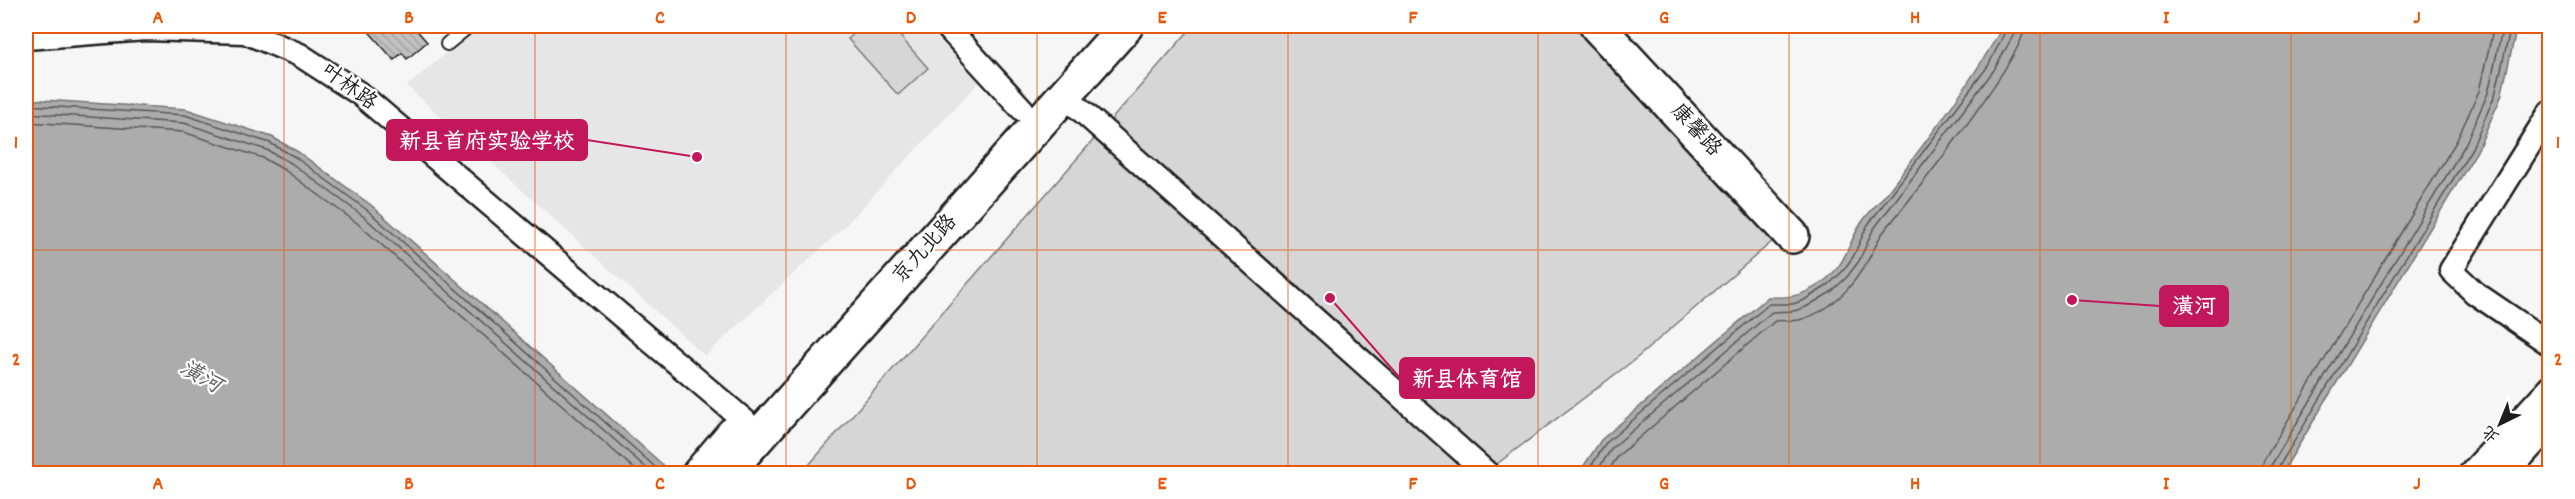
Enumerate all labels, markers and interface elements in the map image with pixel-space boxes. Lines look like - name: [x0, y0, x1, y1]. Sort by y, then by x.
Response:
- text: A: [153, 5, 164, 33]
- text: B: [404, 5, 414, 33]
- text: C: [655, 5, 665, 33]
- text: D: [906, 5, 917, 33]
- text: E: [1157, 5, 1167, 33]
- text: F: [1409, 5, 1419, 33]
- text: G: [1659, 5, 1669, 33]
- text: H: [1910, 5, 1920, 33]
- text: I: [2163, 5, 2170, 33]
- text: J: [2413, 5, 2421, 33]
- street label: 叶林路: [314, 57, 382, 119]
- street label: 康馨路: [1663, 98, 1727, 164]
- callout: 新县首府实验学校: [387, 120, 587, 160]
- text: 新县首府实验学校: [399, 128, 575, 159]
- text: 1: [14, 130, 18, 158]
- text: 1: [2556, 130, 2560, 158]
- street label: 京九北路: [887, 209, 965, 291]
- callout: 潢河: [2160, 286, 2228, 326]
- text: 潢河: [2172, 293, 2216, 324]
- text: 2: [12, 347, 20, 375]
- text: 2: [2554, 347, 2562, 375]
- water label: 潢河: [173, 354, 229, 404]
- callout: 新县体育馆: [1400, 358, 1534, 398]
- text: 新县体育馆: [1412, 366, 1522, 397]
- north arrow: [2470, 394, 2530, 454]
- text: 北: [2478, 419, 2505, 447]
- text: A: [153, 471, 164, 499]
- text: B: [404, 471, 414, 499]
- text: C: [655, 471, 665, 499]
- text: D: [906, 471, 917, 499]
- text: E: [1157, 471, 1167, 499]
- text: F: [1409, 471, 1419, 499]
- text: G: [1659, 471, 1669, 499]
- text: H: [1910, 471, 1920, 499]
- text: I: [2163, 471, 2170, 499]
- text: J: [2413, 471, 2421, 499]

